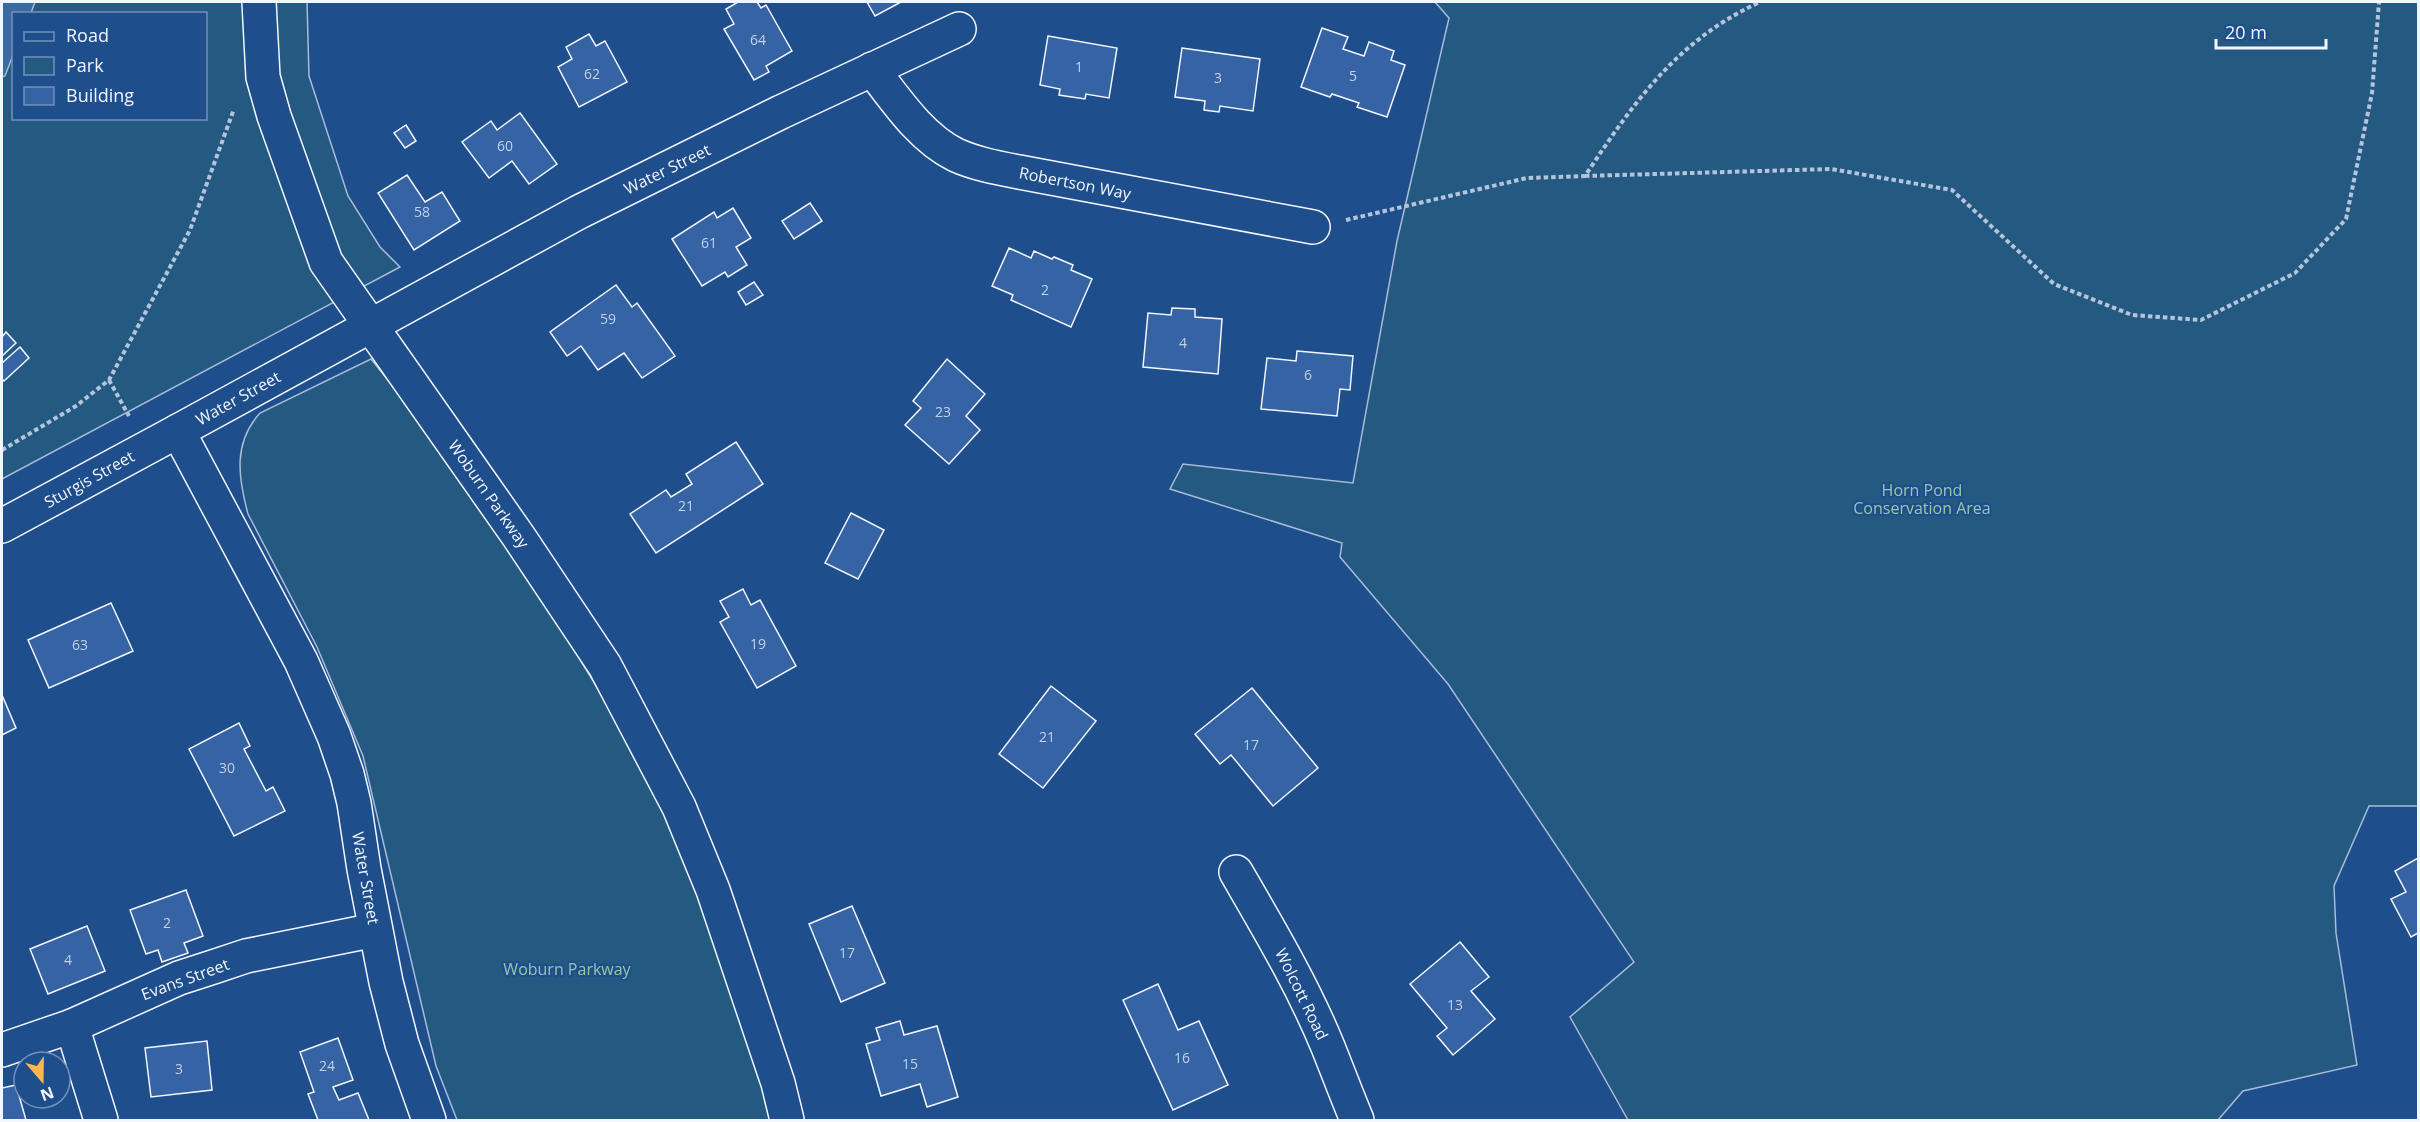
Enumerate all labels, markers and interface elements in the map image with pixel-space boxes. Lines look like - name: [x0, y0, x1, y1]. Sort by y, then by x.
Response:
- legend: [12, 12, 207, 120]
- scale bar: [2216, 12, 2326, 50]
- text: 20 m: [2225, 20, 2267, 44]
- text: Road: [66, 23, 109, 47]
- house number: 64: [750, 30, 766, 49]
- text: Park: [66, 53, 104, 77]
- house number: 1: [1075, 57, 1083, 76]
- house number: 62: [584, 64, 600, 83]
- house number: 5: [1349, 66, 1357, 85]
- house number: 3: [1214, 68, 1222, 87]
- text: Building: [66, 83, 134, 107]
- house number: 60: [497, 136, 513, 155]
- street label: Water Street: [620, 138, 714, 199]
- street label: Robertson Way: [1017, 161, 1134, 205]
- house number: 58: [414, 202, 430, 221]
- house number: 61: [701, 233, 717, 252]
- house number: 2: [1041, 280, 1049, 299]
- house number: 59: [600, 309, 616, 328]
- house number: 4: [1179, 333, 1187, 352]
- house number: 6: [1304, 365, 1312, 384]
- street label: Water Street: [192, 366, 285, 430]
- house number: 23: [935, 402, 951, 421]
- street label: Woburn Parkway: [443, 436, 535, 553]
- street label: Sturgis Street: [40, 445, 138, 513]
- park label: Horn Pond Conservation Area: [1853, 479, 1991, 519]
- house number: 21: [678, 496, 694, 515]
- house number: 19: [750, 634, 766, 653]
- house number: 63: [72, 635, 88, 654]
- house number: 21: [1039, 727, 1055, 746]
- house number: 17: [1243, 735, 1259, 754]
- house number: 30: [219, 758, 235, 777]
- street label: Water Street: [347, 830, 385, 926]
- house number: 2: [163, 913, 171, 932]
- house number: 17: [839, 943, 855, 962]
- street label: Wolcott Road: [1270, 944, 1334, 1044]
- house number: 4: [64, 950, 72, 969]
- street label: Evans Street: [138, 953, 232, 1005]
- park label: Woburn Parkway: [503, 958, 632, 980]
- house number: 13: [1447, 995, 1463, 1014]
- house number: 16: [1174, 1048, 1190, 1067]
- north arrow: [12, 1050, 72, 1110]
- house number: 15: [902, 1054, 918, 1073]
- house number: 24: [319, 1056, 335, 1075]
- house number: 3: [175, 1059, 183, 1078]
- text: N: [37, 1082, 57, 1107]

